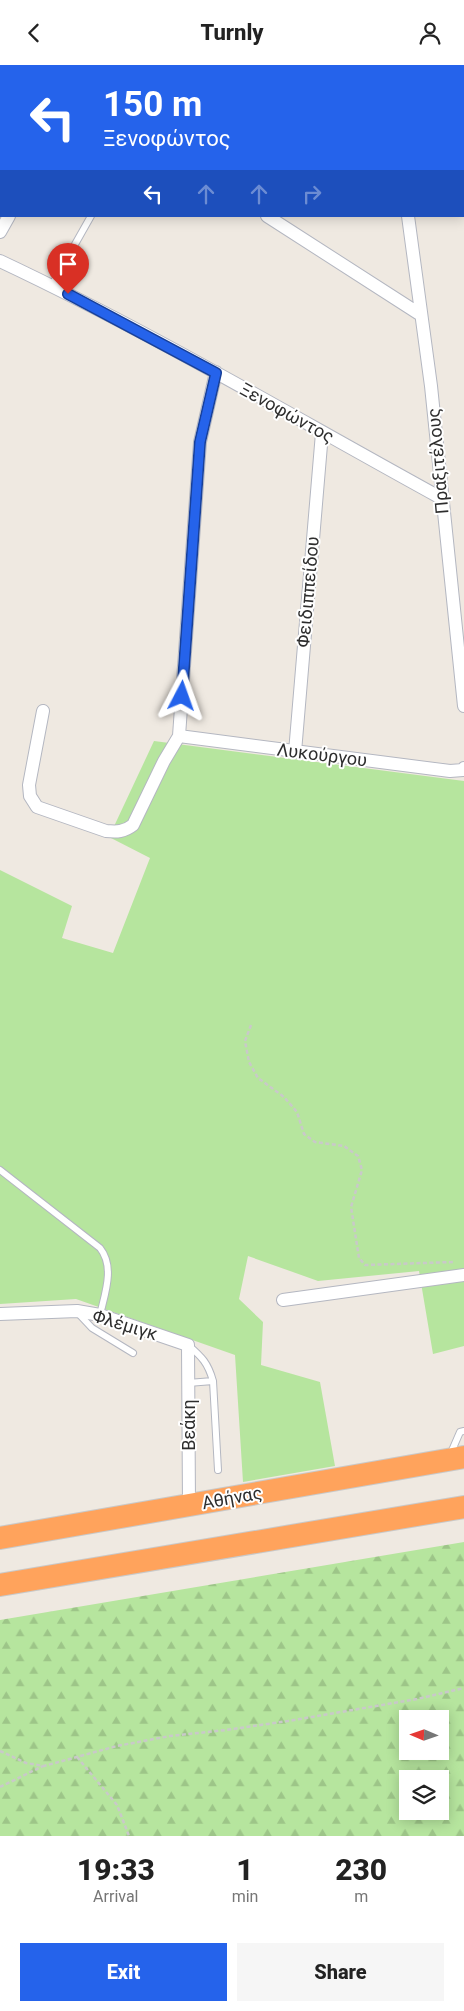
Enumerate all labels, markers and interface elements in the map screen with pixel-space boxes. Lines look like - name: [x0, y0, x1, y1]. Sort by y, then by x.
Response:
- icon: back: [20, 19, 48, 47]
- icon: person: [416, 19, 444, 47]
- text: Turnly: [200, 20, 264, 45]
- text: 150 m: [103, 84, 202, 125]
- icon: left: [20, 85, 85, 150]
- text: Ξενοφώντος: [103, 126, 231, 151]
- icon: left: [139, 180, 167, 208]
- icon: ahead: [192, 180, 220, 208]
- icon: ahead: [245, 180, 273, 208]
- icon: right: [298, 180, 326, 208]
- pin: [47, 243, 89, 294]
- icon: arrive: [54, 250, 82, 278]
- street label: Ξενοφώντος: [237, 378, 338, 447]
- street label: Πραξιτέλους: [422, 407, 453, 515]
- street label: Φειδιππείδου: [292, 535, 323, 648]
- position arrow: [155, 669, 207, 721]
- street label: Λυκούργου: [276, 739, 368, 770]
- street label: Φλέμιγκ: [90, 1305, 160, 1344]
- street label: Βεάκη: [178, 1399, 199, 1451]
- street label: Αθήνας: [200, 1482, 264, 1513]
- north arrow: [399, 1710, 449, 1760]
- map controls: [399, 1710, 449, 1820]
- button: layers: [399, 1770, 449, 1820]
- text: 19:33: [77, 1852, 155, 1887]
- text: 1: [236, 1852, 254, 1887]
- text: 230: [335, 1852, 387, 1887]
- text: Arrival: [93, 1887, 139, 1906]
- text: min: [232, 1887, 258, 1906]
- text: m: [354, 1887, 368, 1906]
- button: Exit: [20, 1943, 227, 2001]
- button: Share: [237, 1943, 444, 2001]

